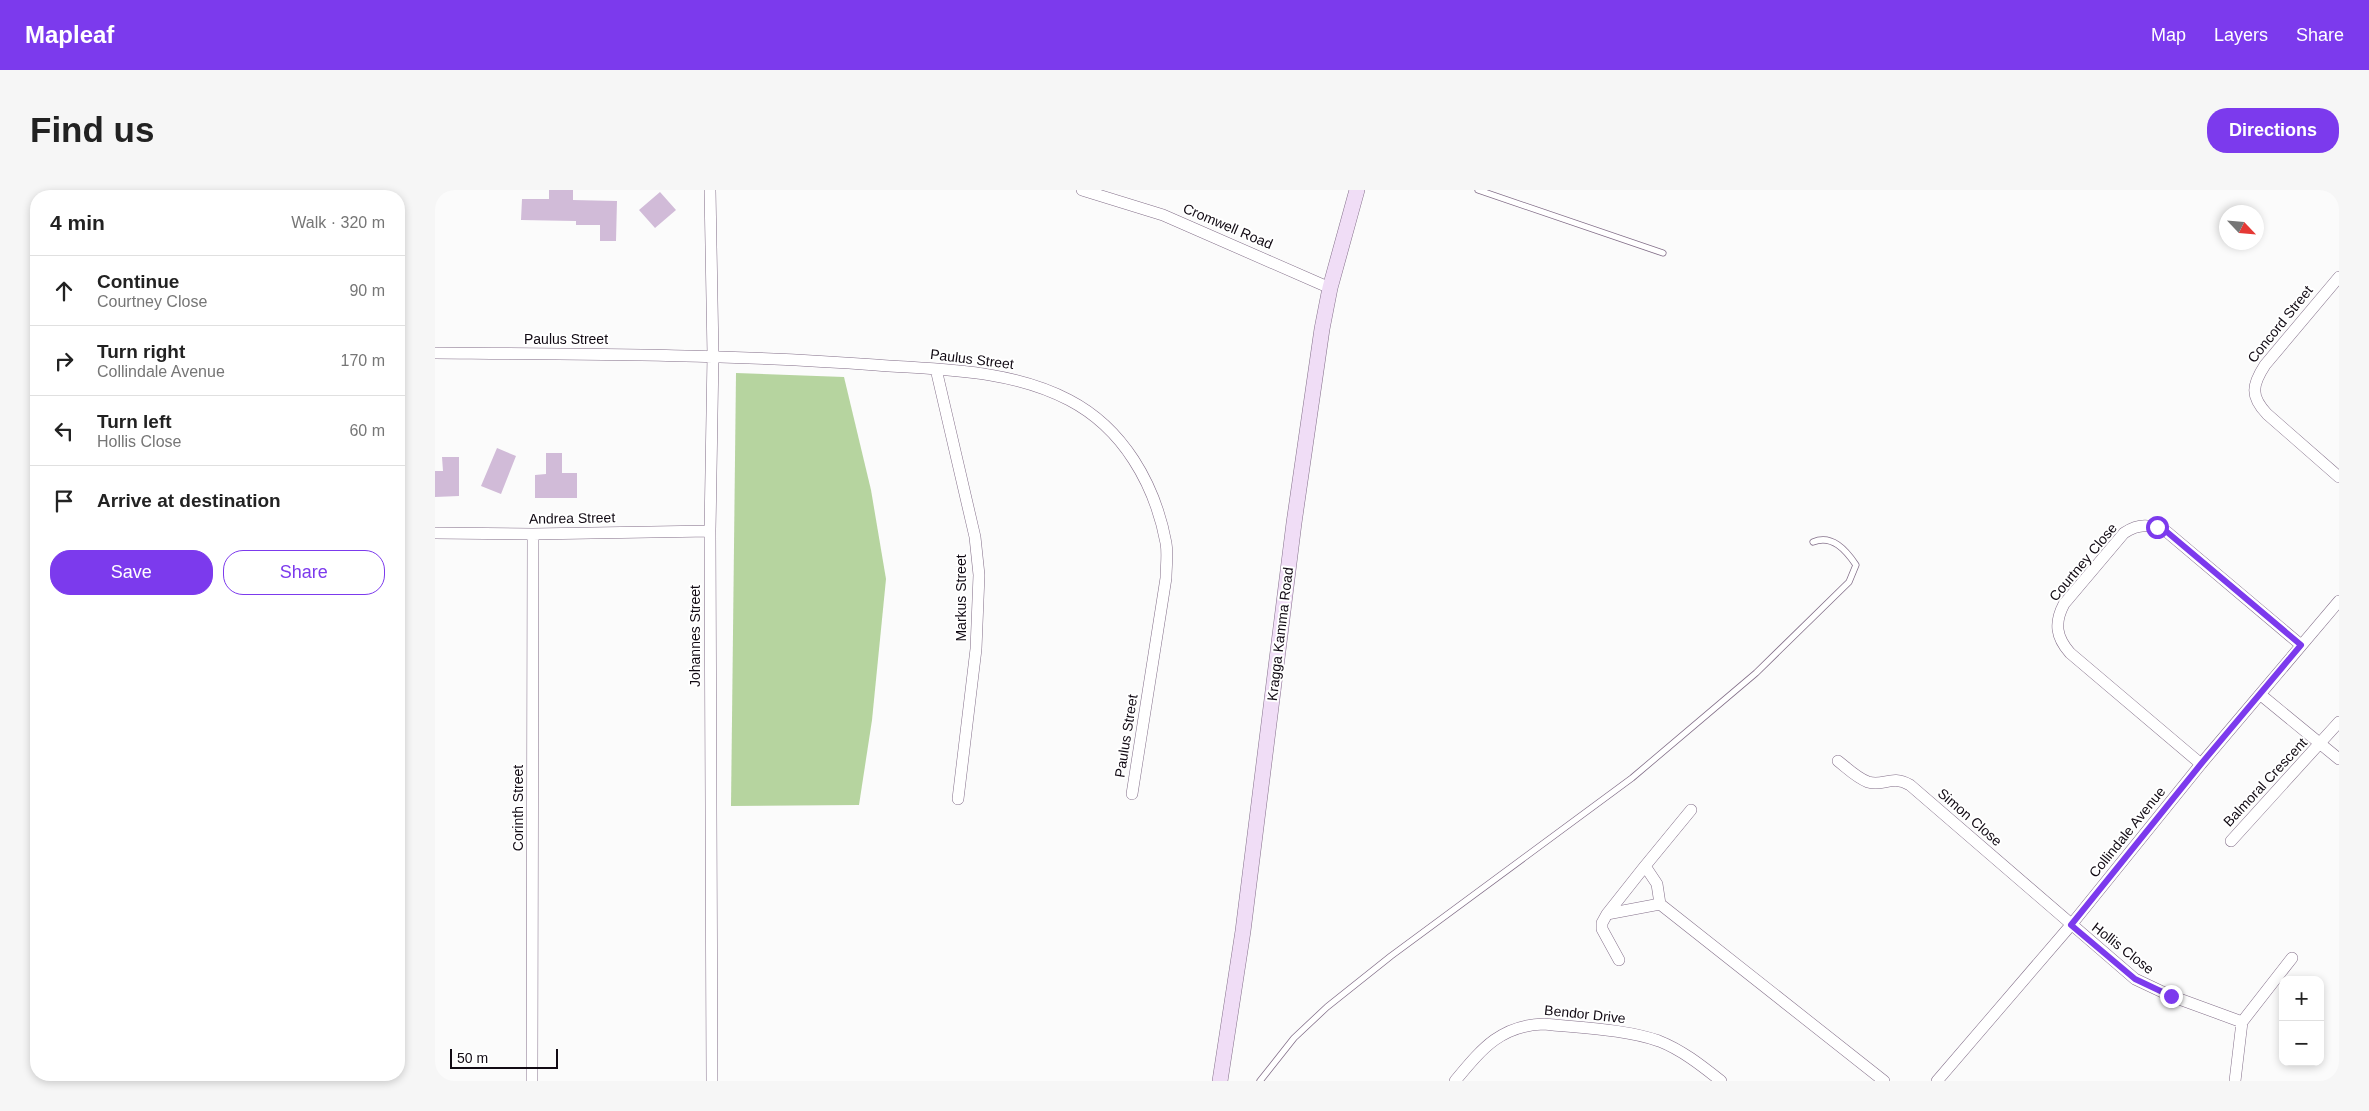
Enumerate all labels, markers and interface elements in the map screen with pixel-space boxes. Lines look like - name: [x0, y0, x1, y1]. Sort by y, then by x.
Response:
- text: Mapleaf: [25, 21, 114, 48]
- text: Map: [2151, 25, 2186, 45]
- text: Layers: [2214, 25, 2268, 45]
- text: Share: [2296, 25, 2344, 45]
- button: Directions: [2207, 108, 2339, 153]
- text: Find us: [30, 110, 154, 149]
- street label: Cromwell Road: [1181, 200, 1275, 252]
- north arrow: [2219, 205, 2264, 250]
- text: 4 min: [50, 211, 105, 234]
- text: Walk · 320 m: [291, 214, 385, 231]
- text: Continue: [97, 271, 179, 292]
- icon: ahead: [50, 277, 78, 305]
- text: 90 m: [349, 282, 385, 299]
- street label: Concord Street: [2244, 282, 2316, 366]
- text: Courtney Close: [97, 293, 207, 310]
- street label: Paulus Street: [524, 331, 608, 347]
- text: Turn right: [97, 341, 185, 362]
- street label: Paulus Street: [929, 346, 1015, 372]
- icon: right: [50, 347, 78, 375]
- text: 170 m: [341, 352, 385, 369]
- text: Collindale Avenue: [97, 363, 225, 380]
- text: Turn left: [97, 411, 172, 432]
- icon: left: [50, 417, 78, 445]
- text: 60 m: [349, 422, 385, 439]
- text: Hollis Close: [97, 433, 181, 450]
- icon: arrive: [50, 487, 78, 515]
- text: Arrive at destination: [97, 490, 281, 511]
- street label: Andrea Street: [529, 509, 615, 527]
- route start: [2146, 516, 2169, 539]
- street label: Courtney Close: [2046, 520, 2120, 604]
- button: Save: [50, 550, 213, 595]
- button: Share: [223, 550, 385, 595]
- street label: Markus Street: [953, 554, 969, 642]
- street label: Kragga Kamma Road: [1264, 566, 1296, 702]
- street label: Johannes Street: [687, 585, 703, 687]
- street label: Paulus Street: [1112, 693, 1140, 779]
- street label: Balmoral Crescent: [2220, 734, 2310, 830]
- street label: Corinth Street: [510, 765, 526, 851]
- street label: Collindale Avenue: [2086, 783, 2169, 880]
- street label: Simon Close: [1935, 785, 2005, 849]
- street label: Hollis Close: [2089, 919, 2157, 977]
- map controls: [2279, 976, 2324, 1066]
- button: +: [2279, 976, 2324, 1021]
- route end: [2160, 985, 2183, 1008]
- street label: Bendor Drive: [1544, 1002, 1627, 1026]
- button: −: [2279, 1021, 2324, 1066]
- scale bar: [450, 1046, 557, 1069]
- text: 50 m: [457, 1050, 488, 1066]

